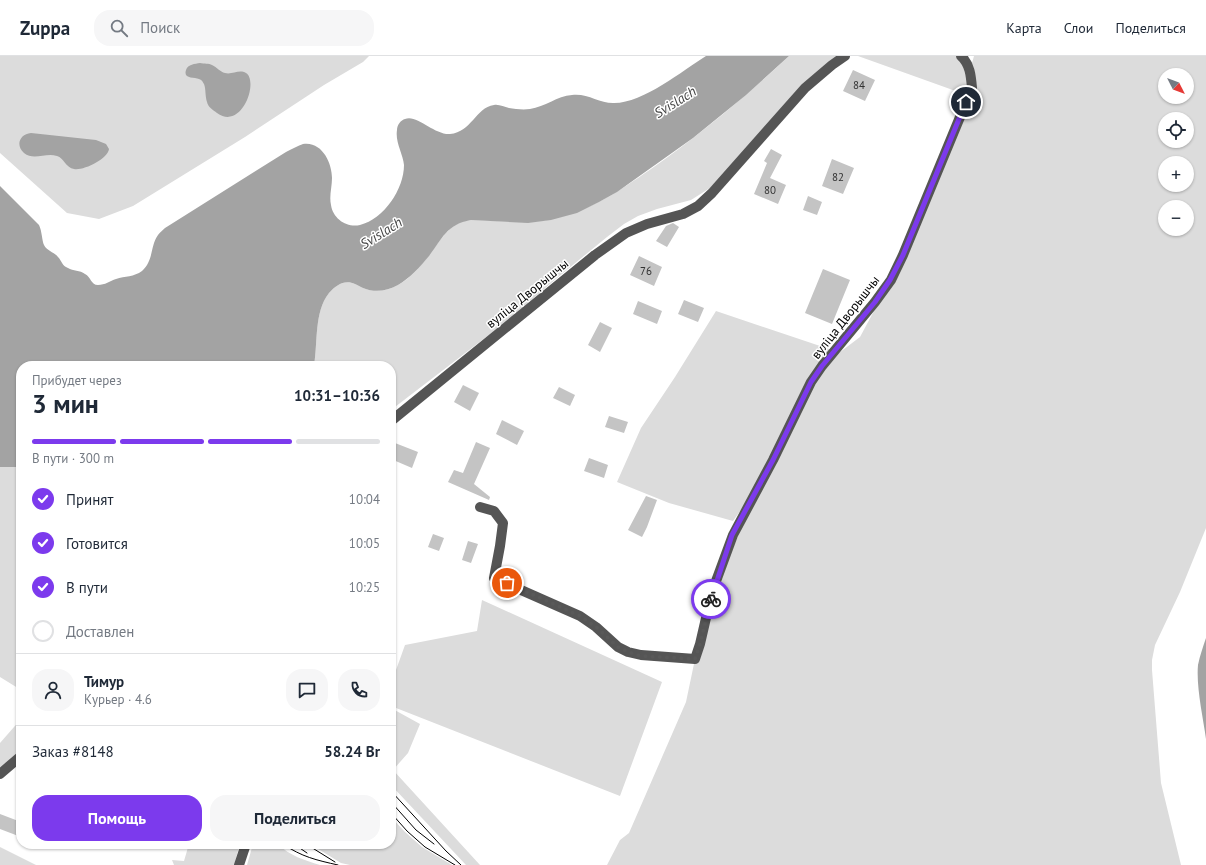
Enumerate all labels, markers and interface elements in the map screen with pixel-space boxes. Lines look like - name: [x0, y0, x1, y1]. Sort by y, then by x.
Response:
- search box: [94, 10, 374, 46]
- text: Zuppa: [20, 16, 70, 40]
- icon: search: [108, 17, 130, 39]
- text: Поиск: [140, 18, 180, 37]
- text: Карта: [1006, 19, 1042, 37]
- text: Слои: [1064, 19, 1093, 37]
- text: Поделиться: [1115, 19, 1186, 37]
- north arrow: [1158, 68, 1194, 104]
- map controls: [1158, 68, 1194, 236]
- house number: 84: [853, 78, 865, 92]
- water label: Svislach: [651, 82, 699, 122]
- pin: [949, 85, 983, 119]
- icon: home: [955, 91, 977, 113]
- button: locate: [1158, 112, 1194, 148]
- button: +: [1158, 156, 1194, 192]
- house number: 82: [832, 170, 844, 184]
- house number: 80: [764, 183, 776, 197]
- button: −: [1158, 200, 1194, 236]
- water label: Svislach: [357, 213, 405, 253]
- street label: вуліца Дворышчы: [483, 255, 572, 332]
- house number: 76: [640, 264, 652, 278]
- street label: вуліца Дворышчы: [807, 272, 883, 362]
- text: Прибудет через: [32, 372, 122, 389]
- text: 10:31–10:36: [294, 386, 380, 405]
- text: 3 мин: [32, 387, 99, 420]
- text: В пути · 300 m: [32, 450, 114, 467]
- icon: check: [32, 488, 54, 510]
- text: Принят: [66, 490, 113, 509]
- text: 10:04: [349, 491, 380, 508]
- icon: check: [32, 532, 54, 554]
- text: Готовится: [66, 534, 128, 553]
- text: 10:05: [349, 535, 380, 552]
- pin: [490, 566, 524, 600]
- icon: bag: [496, 572, 518, 594]
- icon: check: [32, 576, 54, 598]
- text: В пути: [66, 578, 108, 597]
- text: 10:25: [349, 579, 380, 596]
- courier: [691, 579, 731, 619]
- icon: bike: [700, 588, 722, 610]
- text: Доставлен: [66, 622, 134, 641]
- button: person: [32, 669, 74, 711]
- button: chat: [286, 669, 328, 711]
- button: phone: [338, 669, 380, 711]
- text: Тимур: [84, 672, 124, 691]
- text: Курьер · 4.6: [84, 691, 152, 708]
- text: Заказ #8148: [32, 742, 114, 761]
- text: 58.24 Br: [324, 742, 380, 761]
- button: Помощь: [32, 795, 202, 841]
- button: Поделиться: [210, 795, 380, 841]

